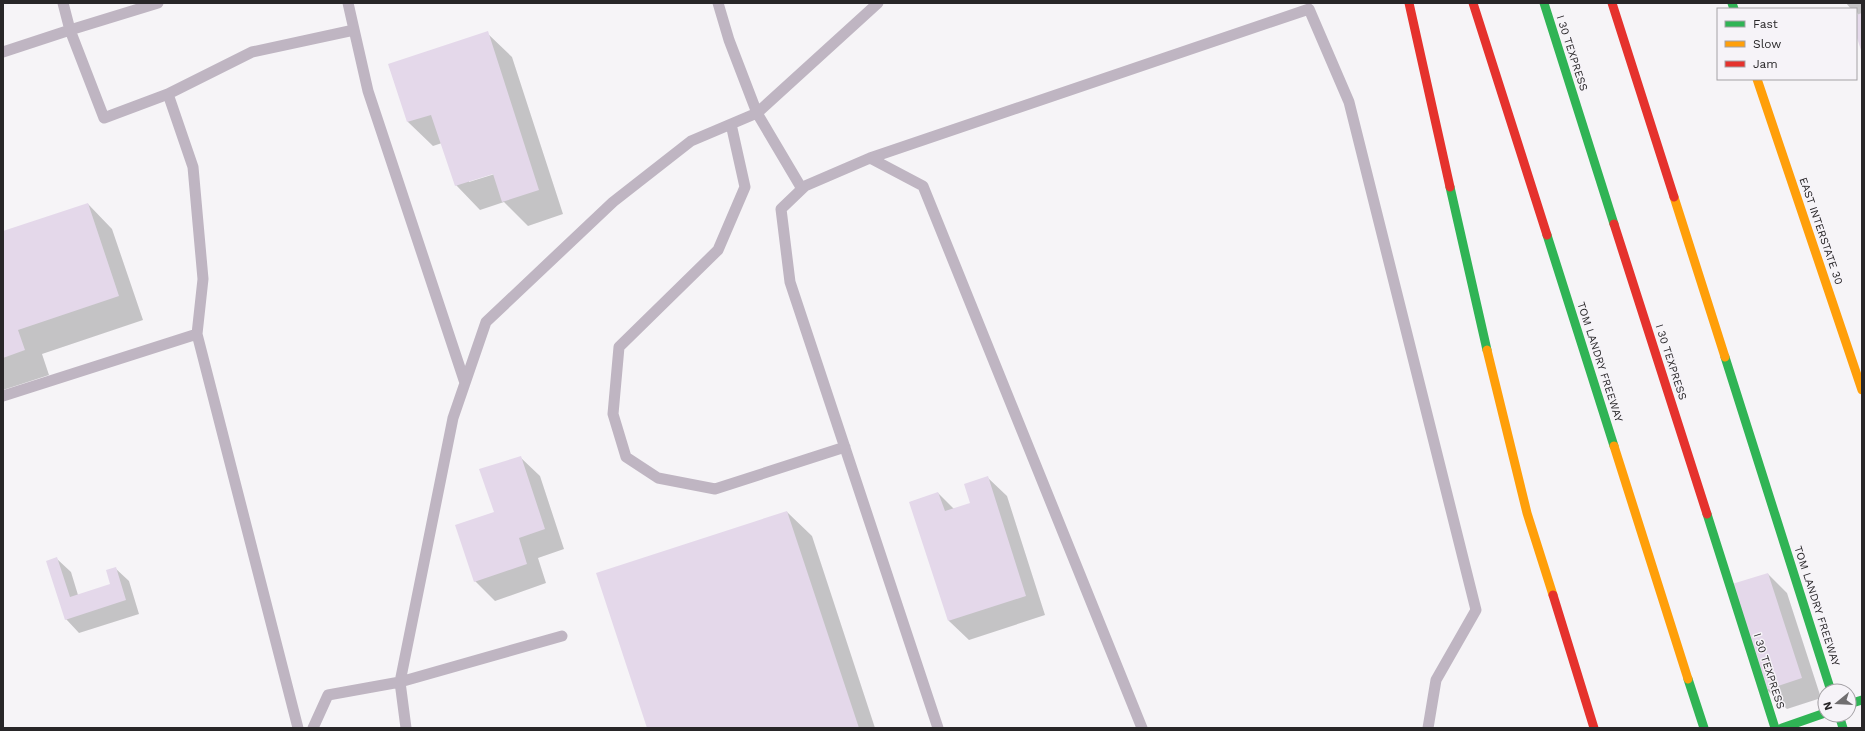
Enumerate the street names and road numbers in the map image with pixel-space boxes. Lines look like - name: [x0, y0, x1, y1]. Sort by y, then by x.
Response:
- street label: I 30 TEXPRESS: [1554, 13, 1590, 93]
- street label: EAST INTERSTATE 30: [1797, 176, 1846, 287]
- street label: TOM LANDRY FREEWAY: [1574, 300, 1626, 424]
- street label: I 30 TEXPRESS: [1653, 322, 1689, 402]
- street label: TOM LANDRY FREEWAY: [1791, 544, 1843, 668]
- street label: I 30 TEXPRESS: [1751, 631, 1787, 711]

